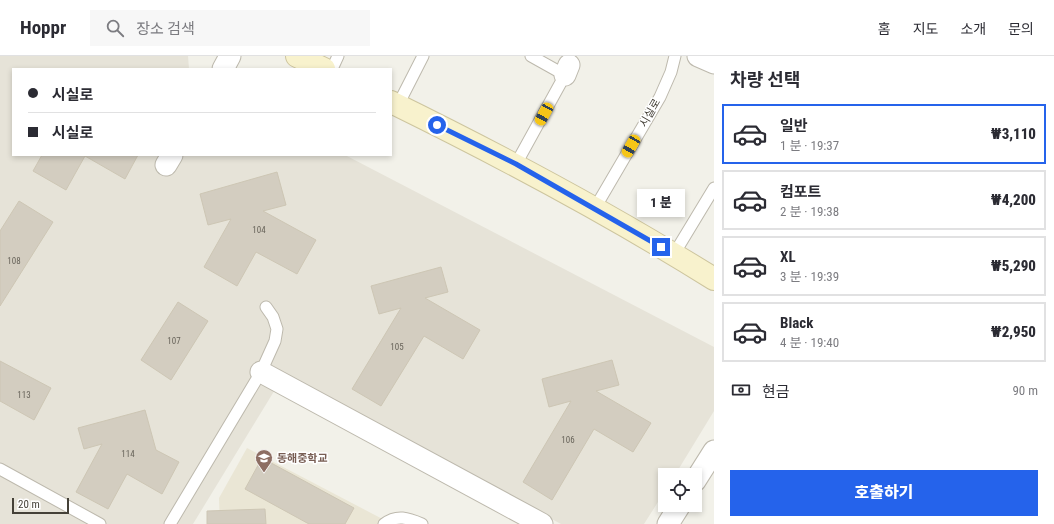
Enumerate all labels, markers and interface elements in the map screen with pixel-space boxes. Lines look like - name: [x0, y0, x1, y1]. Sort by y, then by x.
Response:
- search box: [90, 10, 370, 46]
- text: Hoppr: [20, 16, 66, 39]
- icon: search: [104, 17, 126, 39]
- text: 장소 검색: [136, 20, 195, 38]
- text: 홈: [878, 21, 891, 37]
- text: 지도: [913, 21, 938, 37]
- text: 소개: [960, 21, 986, 37]
- text: 문의: [1008, 21, 1034, 37]
- text: 차량 선택: [730, 69, 800, 90]
- text: 시실로: [52, 86, 93, 104]
- street label: 시실로: [637, 97, 663, 129]
- car: [533, 101, 555, 127]
- route start: [428, 116, 446, 134]
- icon: car: [732, 116, 768, 152]
- text: 일반: [780, 117, 808, 135]
- text: 시실로: [52, 124, 93, 142]
- text: ₩3,110: [991, 125, 1036, 143]
- car: [620, 133, 642, 159]
- text: 1 분 · 19:37: [780, 138, 839, 153]
- icon: car: [732, 182, 768, 218]
- text: 컴포트: [780, 183, 821, 201]
- callout: 1 분: [637, 189, 685, 217]
- text: ₩4,200: [991, 191, 1036, 209]
- text: 1 분: [650, 195, 672, 210]
- text: 2 분 · 19:38: [780, 204, 839, 219]
- house number: 104: [252, 225, 266, 235]
- route end: [652, 238, 670, 256]
- icon: car: [732, 248, 768, 284]
- text: XL: [780, 248, 796, 266]
- house number: 108: [7, 256, 21, 266]
- text: ₩5,290: [991, 257, 1036, 275]
- text: 3 분 · 19:39: [780, 269, 839, 284]
- icon: car: [732, 314, 768, 350]
- text: Black: [780, 314, 813, 332]
- text: ₩2,950: [991, 323, 1036, 341]
- text: 4 분 · 19:40: [780, 335, 839, 350]
- house number: 107: [167, 336, 181, 346]
- house number: 105: [390, 342, 404, 352]
- icon: cash: [730, 379, 752, 401]
- text: 현금: [762, 383, 790, 401]
- text: 90 m: [1012, 383, 1038, 398]
- house number: 113: [17, 390, 31, 400]
- house number: 106: [561, 435, 575, 445]
- school or university icon: 동해중학교: [254, 448, 274, 473]
- house number: 114: [121, 449, 135, 459]
- place label: 동해중학교: [277, 452, 328, 465]
- map controls: [658, 468, 702, 512]
- button: locate: [658, 468, 702, 512]
- button: 호출하기: [730, 470, 1038, 516]
- scale bar: [12, 496, 69, 515]
- text: 20 m: [18, 498, 40, 511]

